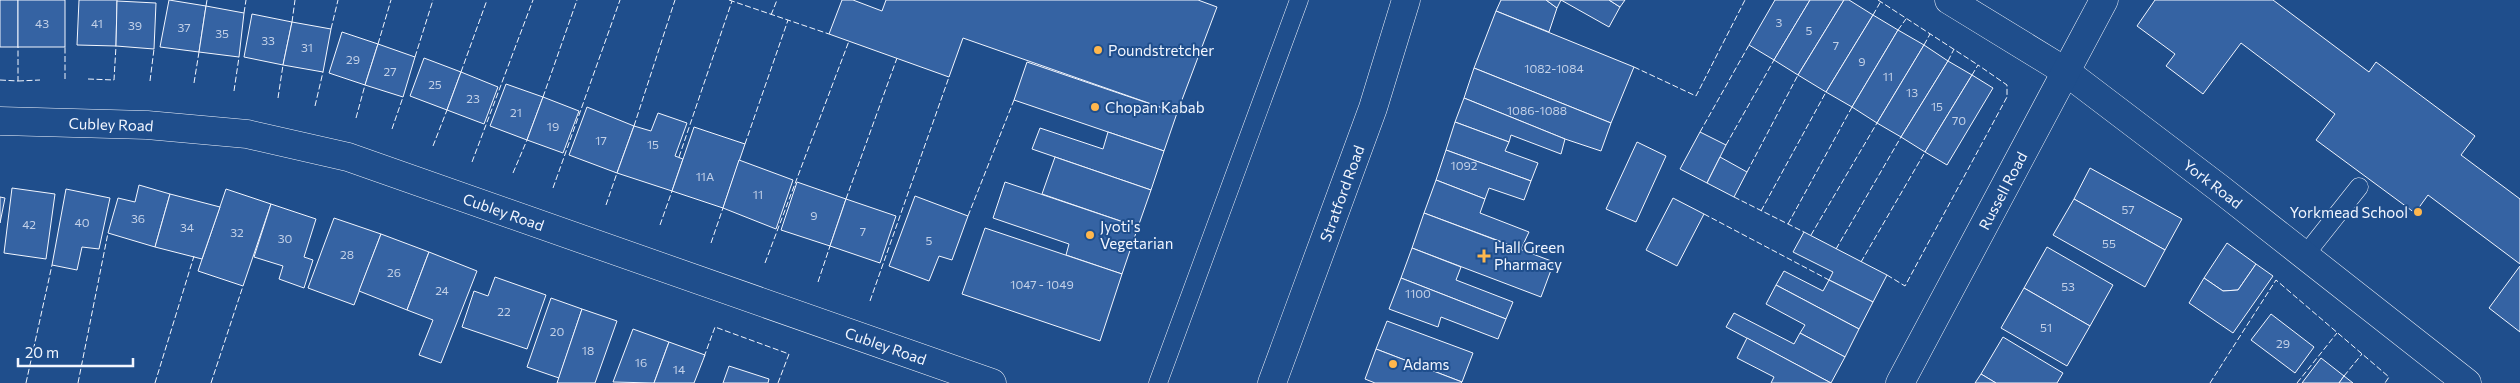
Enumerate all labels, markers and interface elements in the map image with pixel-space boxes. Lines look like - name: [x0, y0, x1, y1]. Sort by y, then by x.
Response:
- house number: 3: [1776, 15, 1783, 29]
- house number: 43: [35, 16, 49, 30]
- house number: 41: [91, 16, 103, 30]
- house number: 39: [128, 18, 142, 32]
- house number: 37: [177, 20, 191, 34]
- house number: 5: [1806, 23, 1813, 37]
- house number: 35: [215, 26, 229, 40]
- house number: 33: [261, 33, 275, 47]
- house number: 7: [1833, 38, 1839, 52]
- house number: 31: [301, 40, 313, 54]
- place label: Poundstretcher: [1108, 41, 1214, 59]
- marker: Poundstretcher: [1092, 44, 1104, 56]
- house number: 29: [346, 52, 360, 66]
- house number: 9: [1858, 54, 1866, 68]
- house number: 1082-1084: [1524, 61, 1584, 75]
- house number: 27: [384, 64, 396, 78]
- house number: 11: [1883, 69, 1893, 83]
- house number: 25: [428, 77, 442, 91]
- house number: 13: [1906, 85, 1918, 99]
- house number: 23: [466, 91, 480, 105]
- place label: Chopan Kabab: [1105, 98, 1205, 116]
- house number: 15: [1931, 99, 1943, 113]
- marker: Chopan Kabab: [1089, 101, 1101, 113]
- house number: 1086-1088: [1507, 103, 1567, 117]
- house number: 21: [510, 105, 522, 119]
- house number: 70: [1952, 113, 1966, 127]
- street label: Cubley Road: [68, 114, 154, 135]
- house number: 19: [547, 119, 559, 133]
- house number: 17: [595, 133, 607, 147]
- house number: 15: [647, 137, 659, 151]
- street label: Stratford Road: [1316, 143, 1368, 244]
- street label: Russell Road: [1974, 149, 2031, 233]
- street label: York Road: [2180, 155, 2246, 212]
- house number: 1092: [1451, 158, 1478, 172]
- house number: 11A: [696, 169, 714, 183]
- house number: 11: [753, 187, 763, 201]
- street label: Cubley Road: [461, 189, 547, 234]
- house number: 57: [2121, 202, 2135, 216]
- place label: Yorkmead School: [2290, 203, 2408, 221]
- marker: Yorkmead School: [2412, 206, 2424, 218]
- house number: 9: [810, 208, 818, 222]
- house number: 36: [131, 211, 145, 225]
- house number: 40: [74, 215, 90, 229]
- house number: 42: [22, 217, 36, 231]
- place label: Jyoti's Vegetarian: [1100, 217, 1173, 252]
- house number: 34: [180, 220, 194, 234]
- house number: 7: [860, 224, 866, 238]
- house number: 32: [230, 225, 244, 239]
- marker: Jyoti's Vegetarian: [1084, 229, 1096, 241]
- house number: 30: [278, 231, 293, 245]
- house number: 5: [926, 233, 933, 247]
- house number: 55: [2102, 236, 2116, 250]
- place label: Hall Green Pharmacy: [1494, 238, 1565, 273]
- house number: 28: [340, 247, 354, 261]
- marker: Hall Green Pharmacy: [1478, 250, 1490, 262]
- house number: 26: [387, 265, 401, 279]
- house number: 1047 - 1049: [1010, 277, 1074, 291]
- house number: 53: [2061, 279, 2075, 293]
- house number: 24: [435, 283, 449, 297]
- house number: 1100: [1405, 286, 1431, 300]
- house number: 22: [497, 304, 511, 318]
- house number: 51: [2040, 320, 2052, 334]
- street label: Cubley Road: [843, 323, 929, 368]
- house number: 20: [550, 324, 564, 338]
- scale bar: [18, 336, 132, 368]
- house number: 29: [2276, 336, 2290, 350]
- text: 20 m: [25, 343, 59, 361]
- house number: 18: [582, 343, 594, 357]
- house number: 16: [635, 355, 647, 369]
- place label: Adams: [1403, 355, 1450, 373]
- marker: Adams: [1387, 358, 1399, 370]
- house number: 14: [673, 362, 685, 376]

